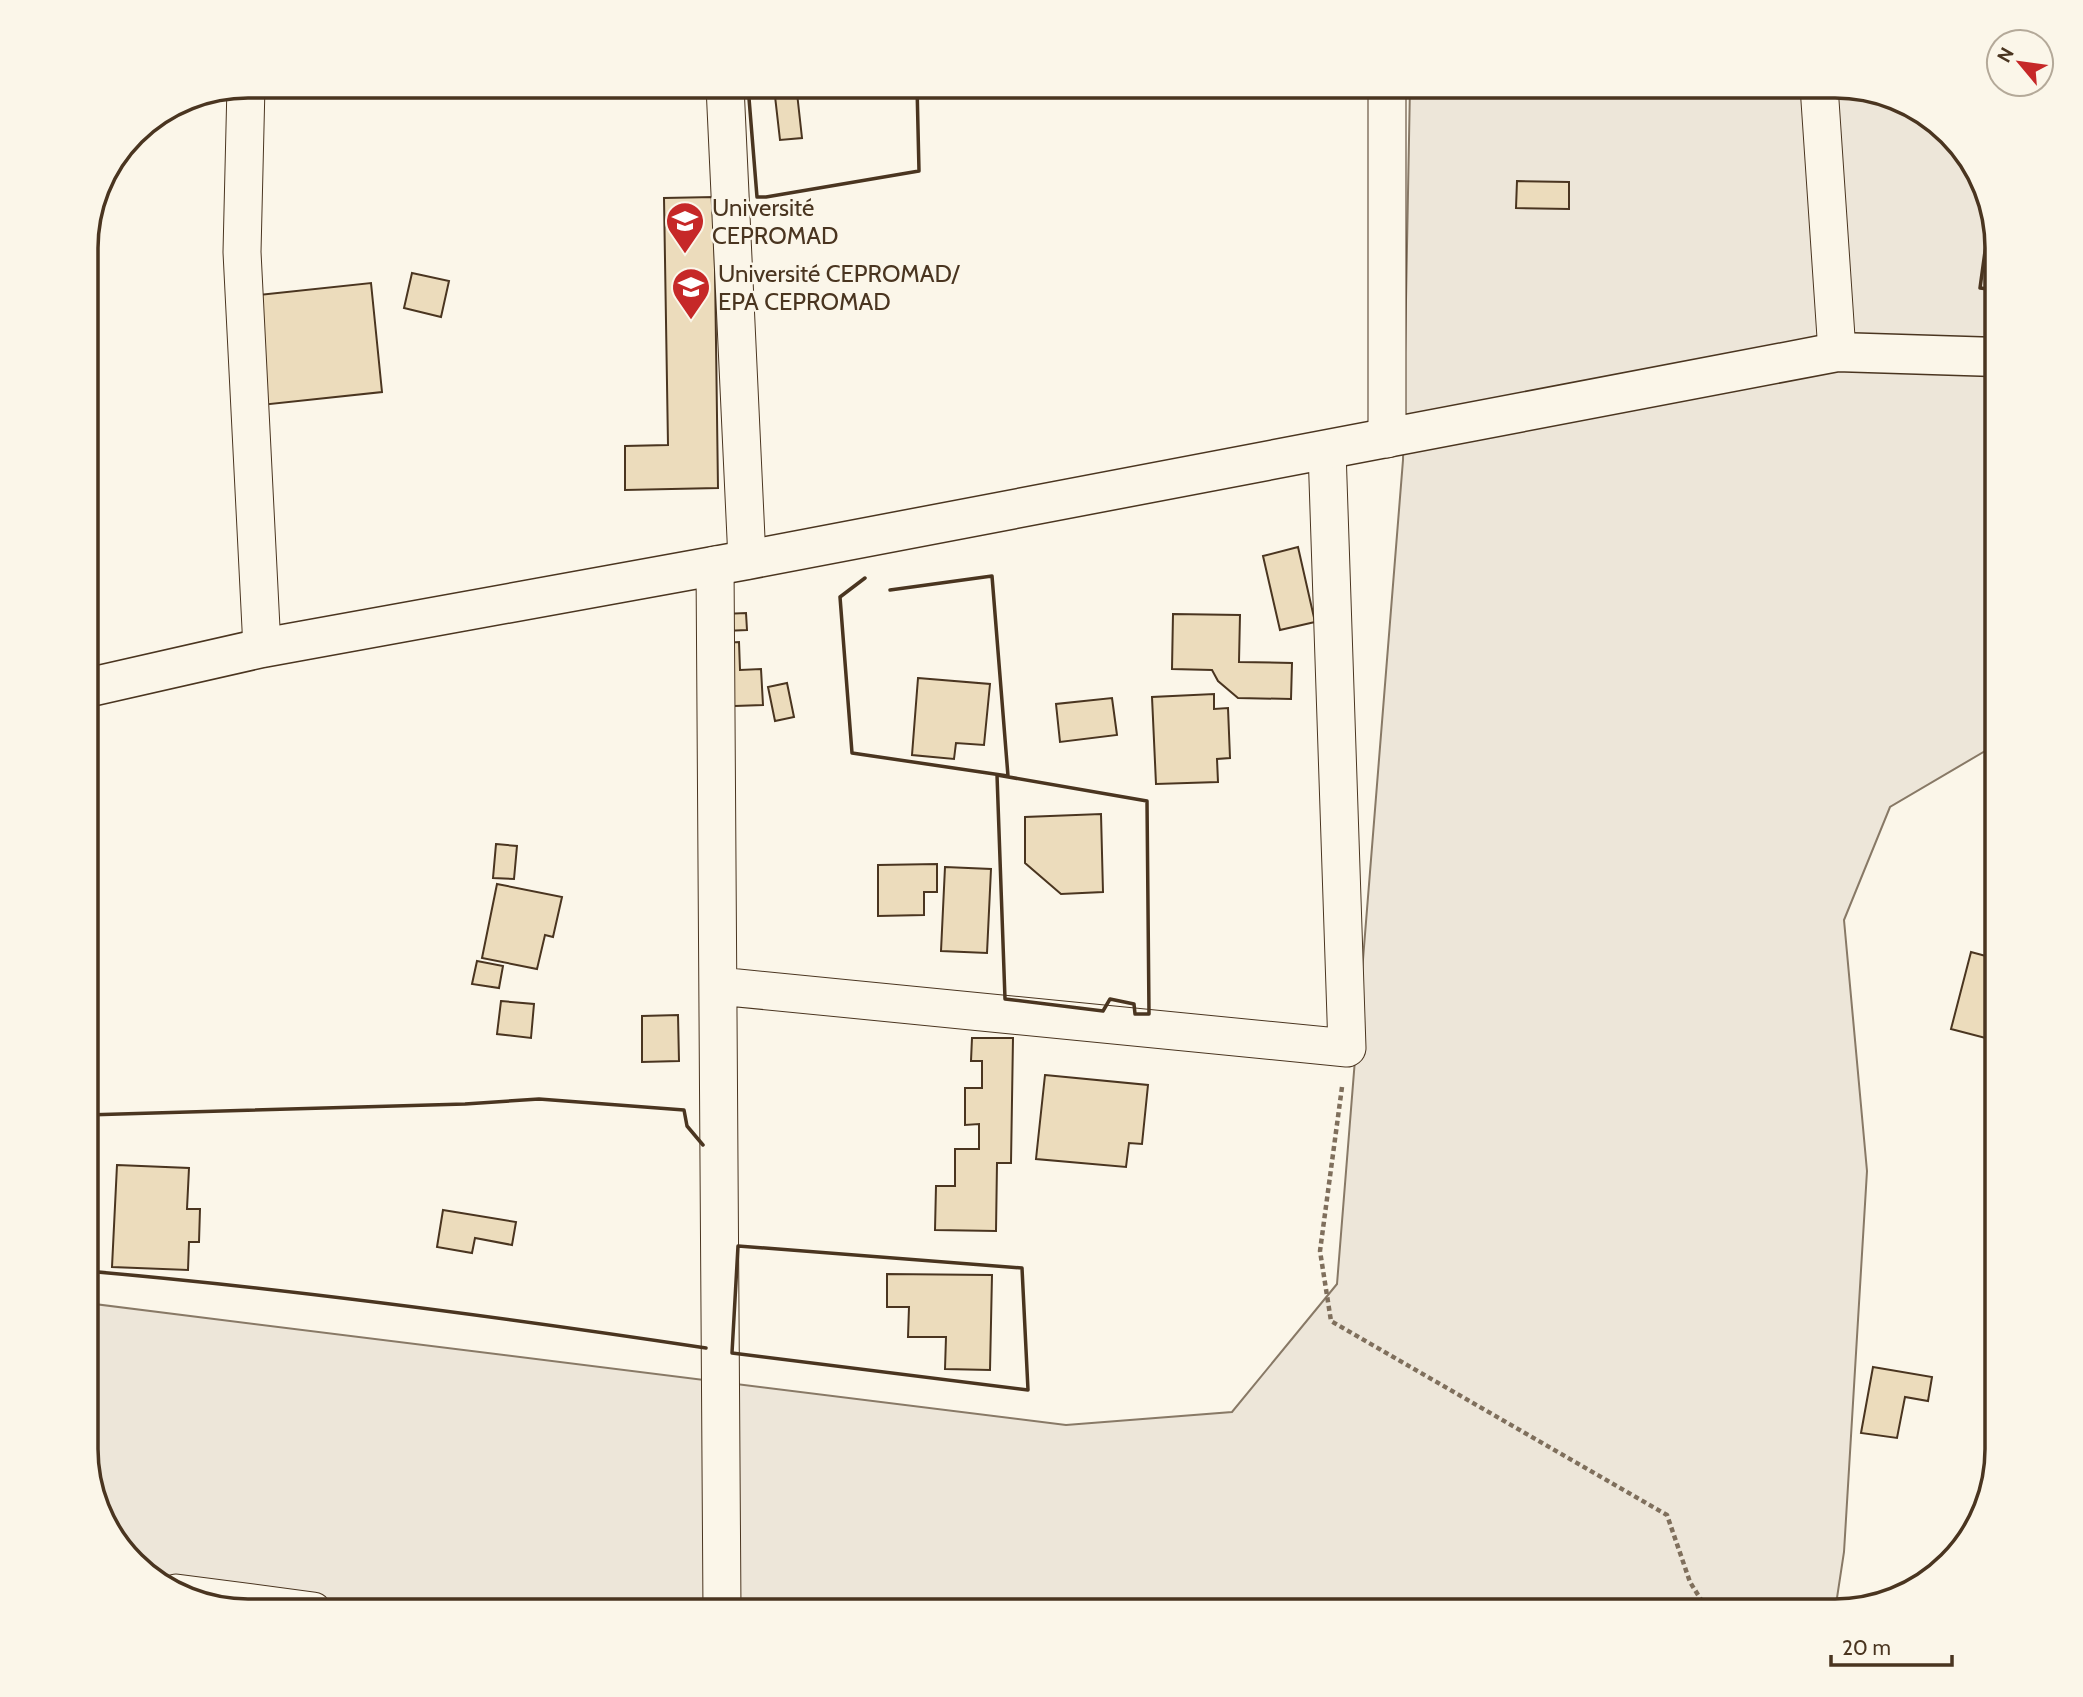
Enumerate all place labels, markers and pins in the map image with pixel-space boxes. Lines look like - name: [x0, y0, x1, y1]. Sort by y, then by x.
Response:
- place label: Université CEPROMAD: [712, 193, 838, 250]
- school or university icon: Université CEPROMAD: [664, 200, 706, 255]
- place label: Université CEPROMAD/ EPA CEPROMAD: [718, 259, 961, 316]
- school or university icon: Université CEPROMAD/ EPA CEPROMAD: [670, 266, 712, 321]

